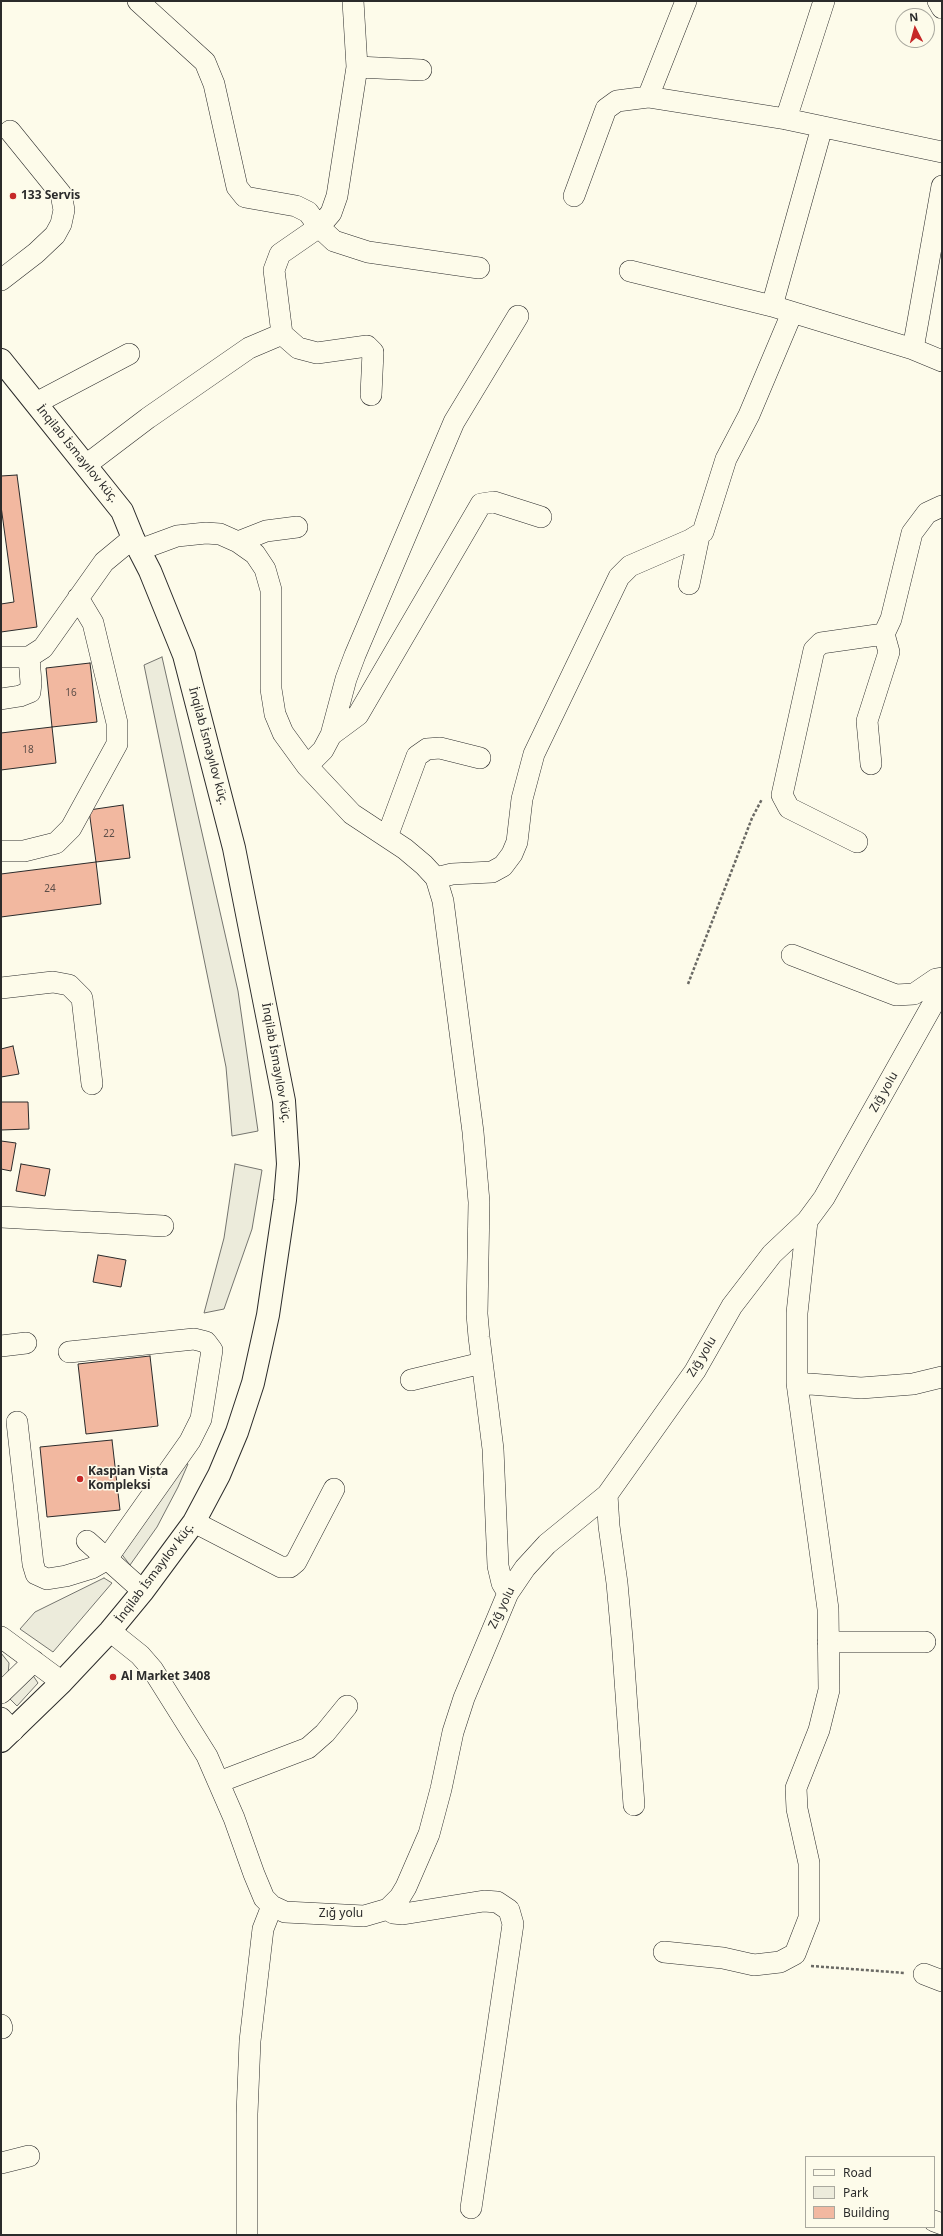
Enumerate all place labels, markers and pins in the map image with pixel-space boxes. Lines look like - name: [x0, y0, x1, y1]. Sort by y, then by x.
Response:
- place label: 133 Servis: [21, 189, 80, 203]
- marker: 133 Servis: [8, 191, 18, 201]
- place label: Kaspian Vista Kompleksi: [88, 1465, 168, 1493]
- marker: Kaspian Vista Kompleksi: [75, 1474, 85, 1484]
- place label: Al Market 3408: [121, 1670, 210, 1684]
- marker: Al Market 3408: [108, 1672, 118, 1682]

